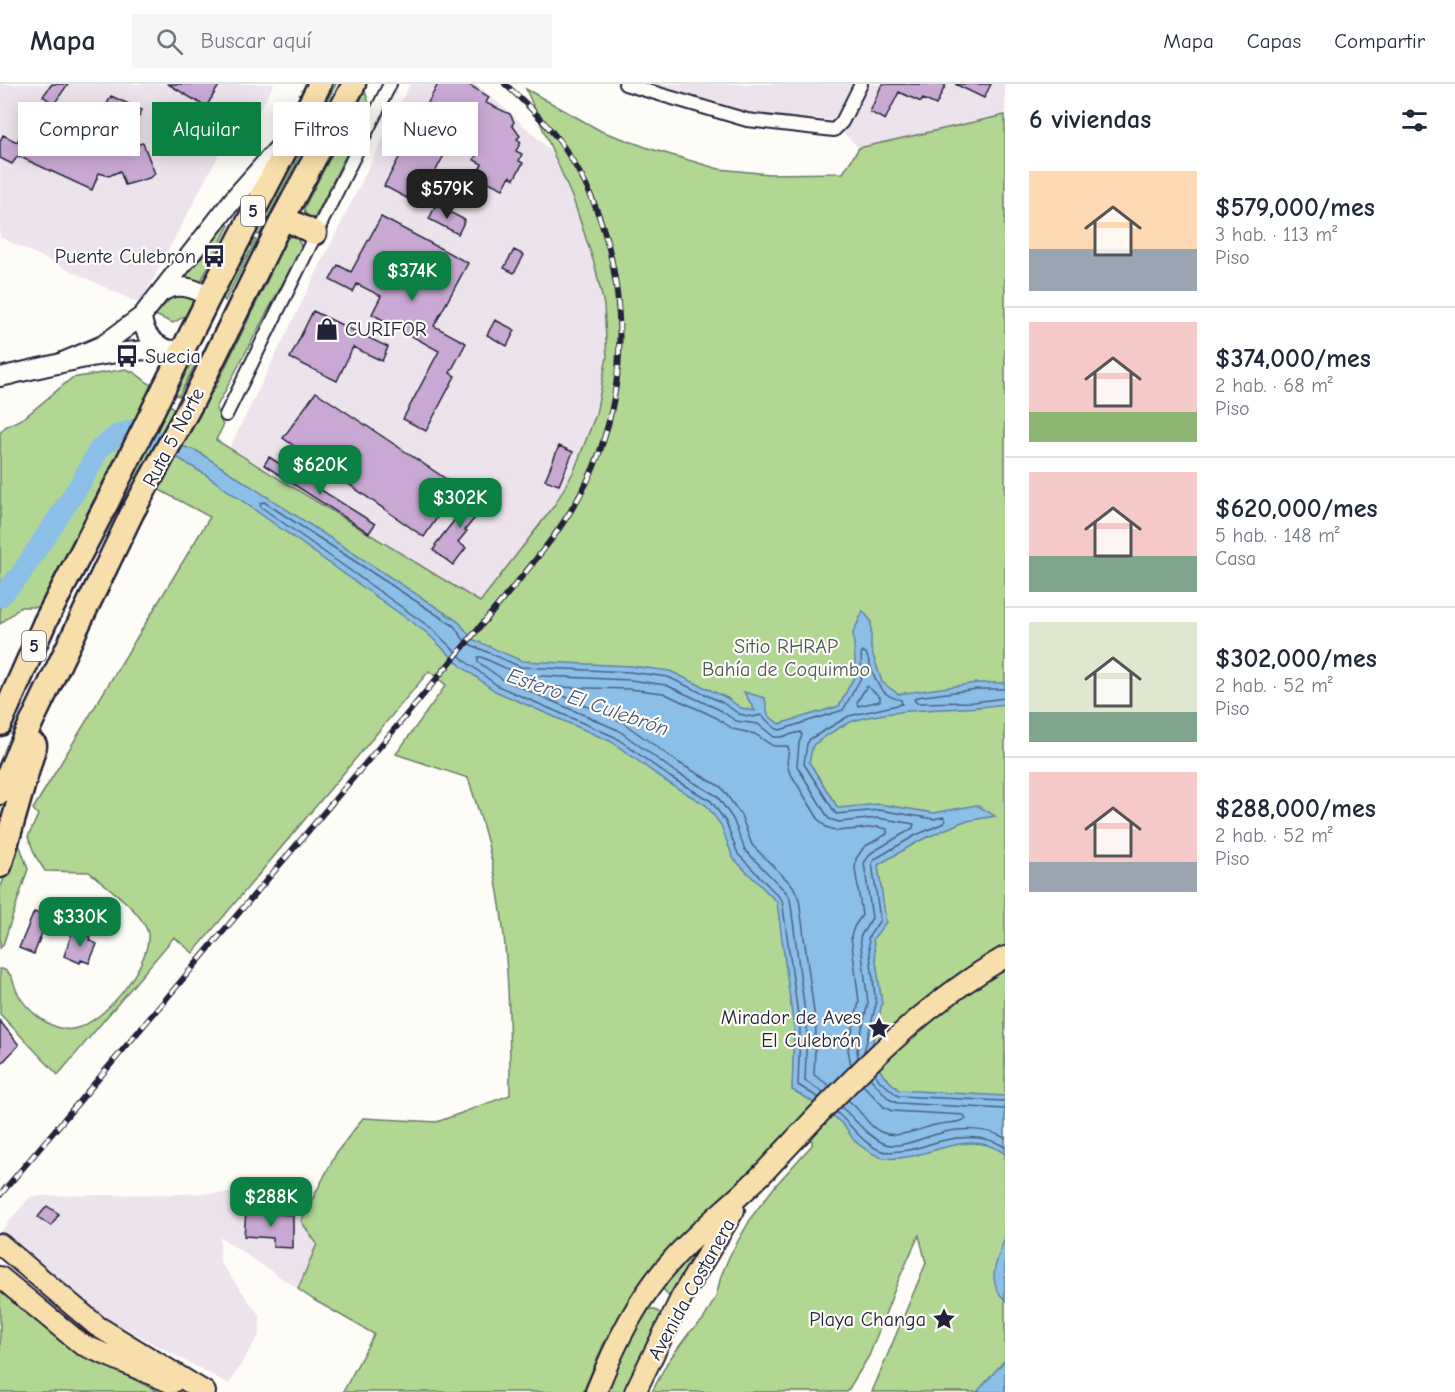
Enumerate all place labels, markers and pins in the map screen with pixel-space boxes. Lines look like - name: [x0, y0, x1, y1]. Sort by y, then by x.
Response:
- pin: $579K: [405, 169, 489, 220]
- bus stop icon: Puente Culebron: [201, 243, 227, 269]
- place label: Puente Culebron: [55, 245, 196, 268]
- pin: $374K: [370, 251, 454, 302]
- shop icon: CURIFOR: [314, 316, 340, 342]
- place label: CURIFOR: [345, 318, 427, 341]
- bus stop icon: Suecia: [114, 343, 140, 369]
- place label: Suecia: [145, 345, 201, 368]
- pin: $620K: [278, 445, 362, 496]
- pin: $302K: [418, 478, 502, 529]
- pin: $330K: [38, 897, 122, 948]
- place label: Mirador de Aves El Culebrón: [721, 1006, 861, 1052]
- place icon: Mirador de Aves El Culebrón: [866, 1015, 892, 1041]
- pin: $288K: [229, 1177, 313, 1228]
- place icon: Playa Changa: [931, 1306, 957, 1332]
- place label: Playa Changa: [809, 1308, 926, 1331]

